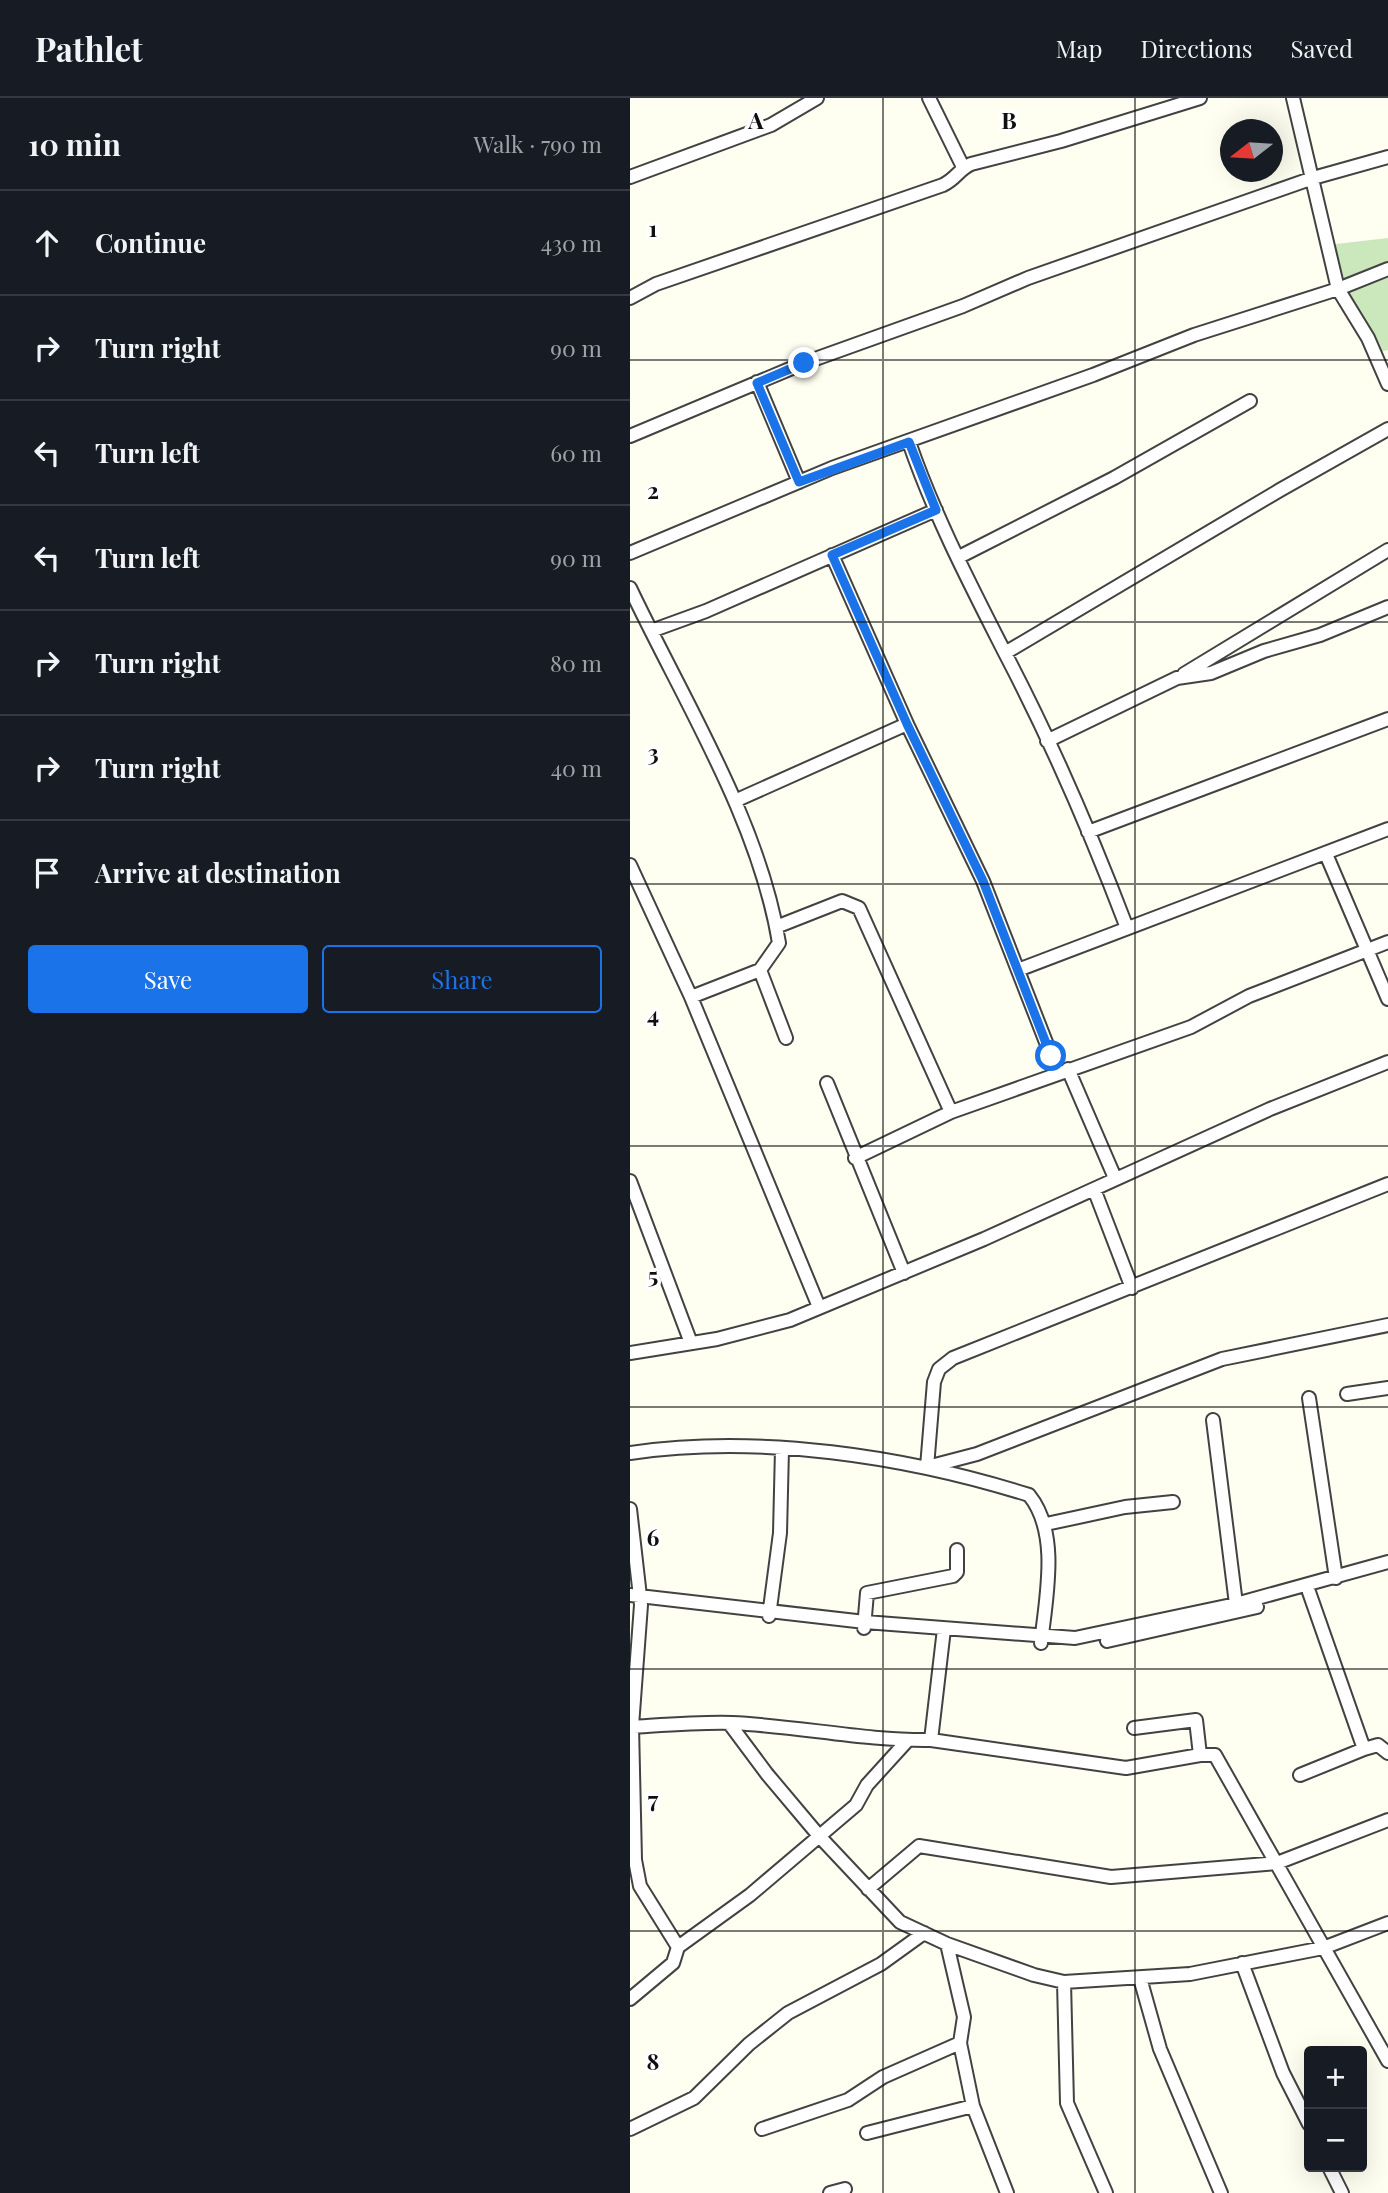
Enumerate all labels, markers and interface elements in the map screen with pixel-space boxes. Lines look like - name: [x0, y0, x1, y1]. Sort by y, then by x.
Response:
- text: Pathlet: [35, 26, 143, 70]
- text: Map: [1056, 32, 1102, 64]
- text: Directions: [1140, 32, 1253, 64]
- text: Saved: [1291, 32, 1353, 64]
- text: A: [747, 104, 764, 135]
- text: B: [1001, 104, 1017, 135]
- north arrow: [1220, 119, 1283, 182]
- text: 10 min: [28, 124, 121, 164]
- text: Walk · 790 m: [473, 128, 602, 159]
- text: 1: [649, 212, 658, 243]
- icon: ahead: [28, 224, 66, 262]
- text: Continue: [95, 225, 206, 260]
- text: 430 m: [541, 227, 602, 258]
- icon: right: [28, 329, 66, 367]
- text: Turn right: [95, 330, 221, 365]
- text: 90 m: [550, 332, 602, 363]
- route end: [788, 347, 819, 378]
- icon: left: [28, 434, 66, 472]
- text: Turn left: [95, 435, 200, 470]
- text: 60 m: [550, 437, 602, 468]
- text: 2: [647, 474, 659, 505]
- icon: left: [28, 539, 66, 577]
- text: Turn left: [95, 540, 200, 575]
- text: 90 m: [550, 542, 602, 573]
- icon: right: [28, 644, 66, 682]
- text: Turn right: [95, 645, 221, 680]
- text: 80 m: [550, 647, 602, 678]
- text: 3: [647, 736, 659, 767]
- icon: right: [28, 749, 66, 787]
- text: Turn right: [95, 750, 221, 785]
- text: 40 m: [551, 752, 602, 783]
- icon: arrive: [28, 854, 66, 892]
- text: Arrive at destination: [95, 855, 341, 890]
- button: Save: [28, 945, 308, 1013]
- button: Share: [322, 945, 602, 1013]
- text: 4: [647, 998, 659, 1029]
- route start: [1035, 1040, 1066, 1071]
- text: 5: [648, 1259, 658, 1290]
- text: 6: [647, 1521, 660, 1552]
- text: 7: [648, 1783, 659, 1814]
- text: 8: [647, 2045, 659, 2076]
- map controls: [1304, 2046, 1367, 2172]
- button: +: [1304, 2046, 1367, 2109]
- button: −: [1304, 2109, 1367, 2172]

